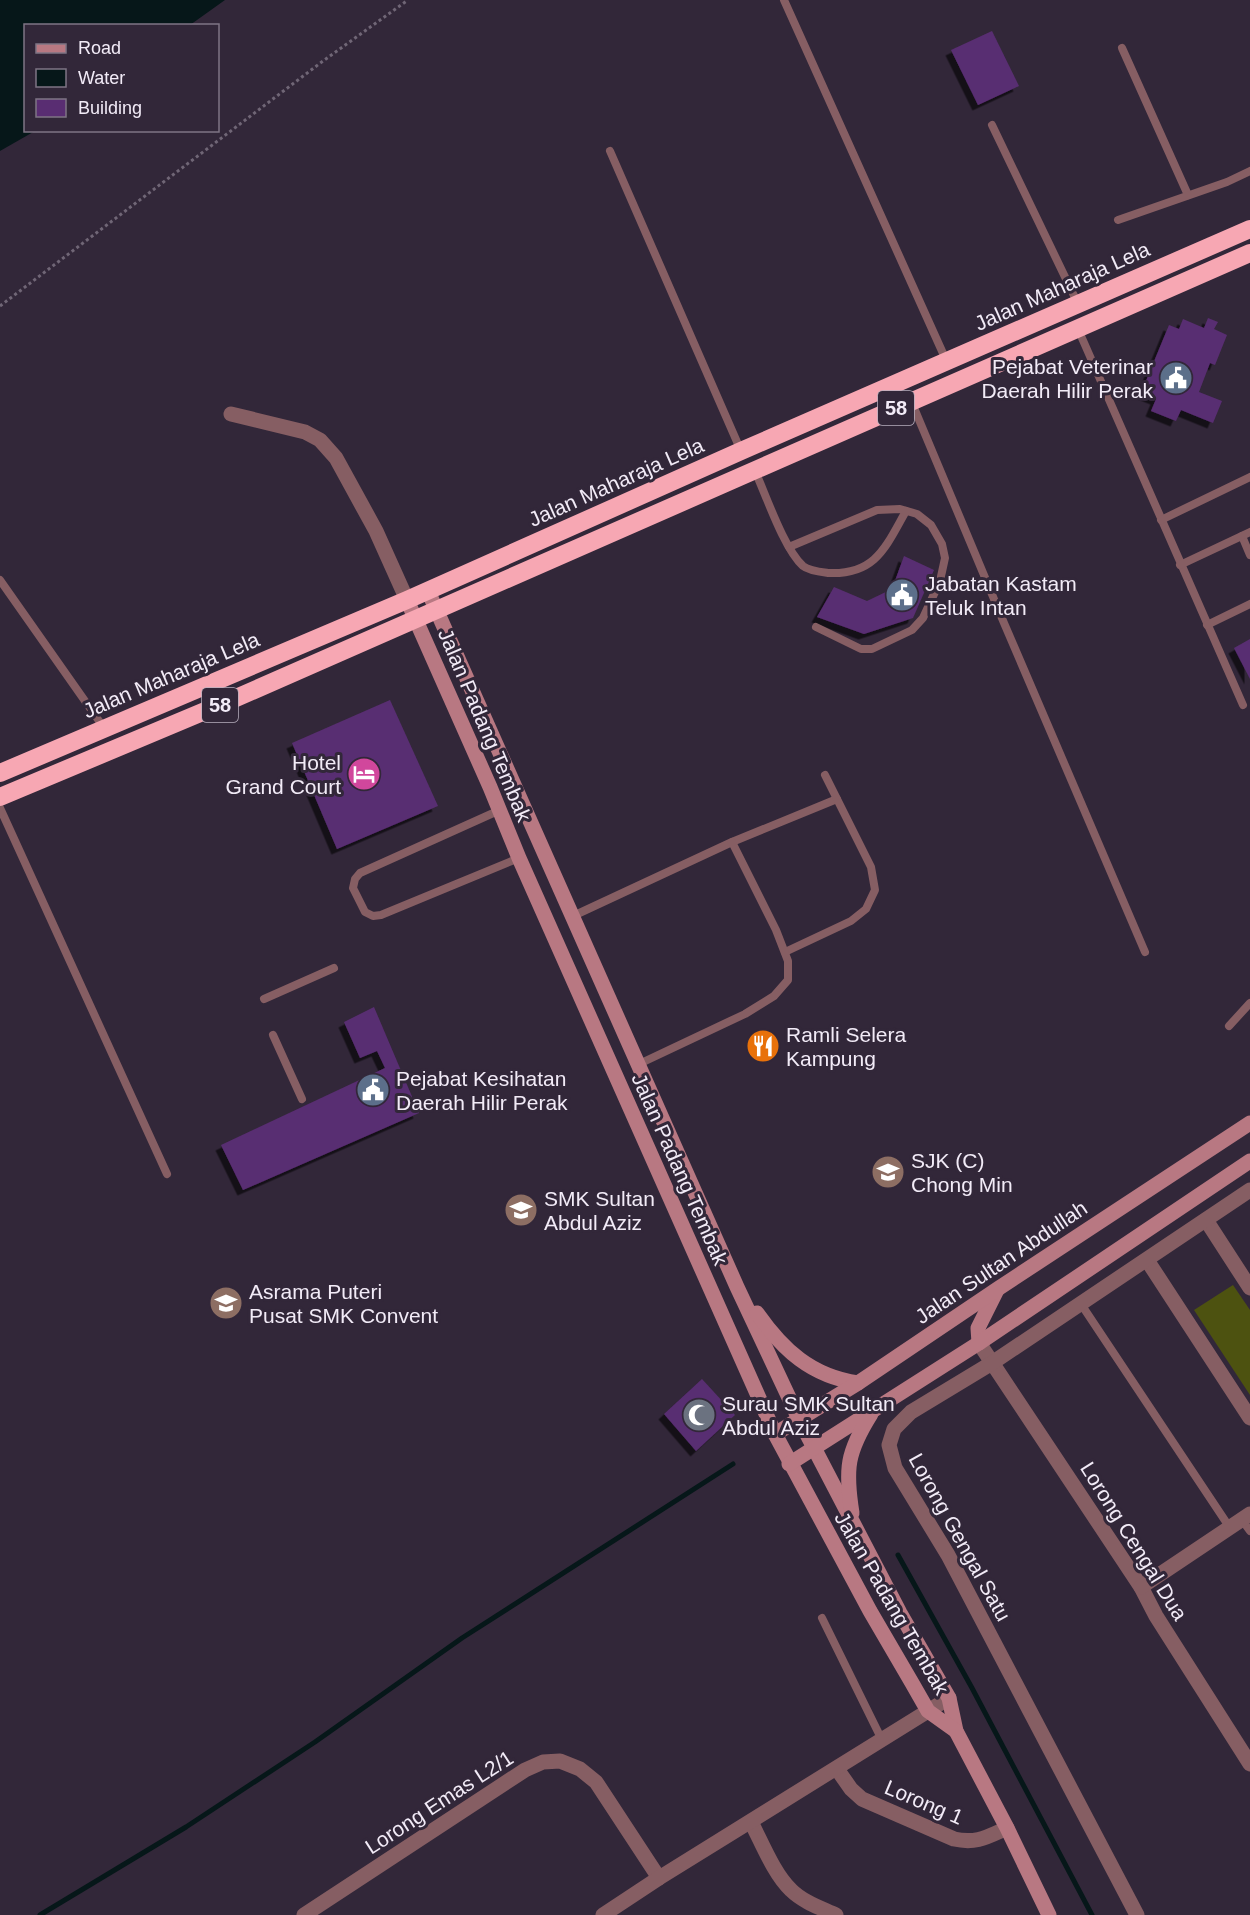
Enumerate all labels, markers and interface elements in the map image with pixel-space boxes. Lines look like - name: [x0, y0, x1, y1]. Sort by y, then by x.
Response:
- legend: [24, 24, 219, 132]
- text: Road: [78, 38, 121, 58]
- text: Water: [78, 68, 125, 88]
- text: Building: [78, 98, 142, 118]
- street label: Jalan Maharaja Lela: [971, 237, 1153, 335]
- place label: Pejabat Veterinar Daerah Hilir Perak: [981, 355, 1153, 402]
- public building icon: Pejabat Veterinar Daerah Hilir Perak: [1158, 360, 1194, 396]
- road number: 58: [878, 391, 914, 425]
- street label: Jalan Maharaja Lela: [525, 433, 707, 531]
- place label: Jabatan Kastam Teluk Intan: [925, 572, 1077, 619]
- public building icon: Jabatan Kastam Teluk Intan: [884, 577, 920, 613]
- street label: Jalan Padang Tembak: [434, 625, 536, 825]
- street label: Jalan Maharaja Lela: [79, 627, 263, 723]
- road number: 58: [202, 688, 238, 722]
- place label: Hotel Grand Court: [225, 751, 341, 798]
- hotel icon: Hotel Grand Court: [346, 756, 382, 792]
- place label: Ramli Selera Kampung: [786, 1023, 907, 1070]
- restaurant icon: Ramli Selera Kampung: [745, 1028, 781, 1064]
- place label: Pejabat Kesihatan Daerah Hilir Perak: [396, 1067, 568, 1114]
- street label: Jalan Padang Tembak: [627, 1070, 733, 1269]
- public building icon: Pejabat Kesihatan Daerah Hilir Perak: [355, 1072, 391, 1108]
- place label: SJK (C) Chong Min: [911, 1149, 1013, 1196]
- school or university icon: SJK (C) Chong Min: [870, 1154, 906, 1190]
- place label: SMK Sultan Abdul Aziz: [544, 1187, 655, 1234]
- school or university icon: SMK Sultan Abdul Aziz: [503, 1192, 539, 1228]
- street label: Jalan Sultan Abdullah: [911, 1196, 1091, 1328]
- place label: Asrama Puteri Pusat SMK Convent: [249, 1280, 438, 1327]
- school or university icon: Asrama Puteri Pusat SMK Convent: [208, 1285, 244, 1321]
- place label: Surau SMK Sultan Abdul Aziz: [722, 1392, 895, 1439]
- mosque icon: Surau SMK Sultan Abdul Aziz: [681, 1397, 717, 1433]
- street label: Lorong Gengal Satu: [904, 1449, 1016, 1625]
- street label: Lorong Cengal Dua: [1076, 1458, 1192, 1625]
- street label: Jalan Padang Tembak: [830, 1507, 954, 1699]
- street label: Lorong Emas L2/1: [361, 1746, 517, 1858]
- street label: Lorong 1: [881, 1775, 967, 1829]

